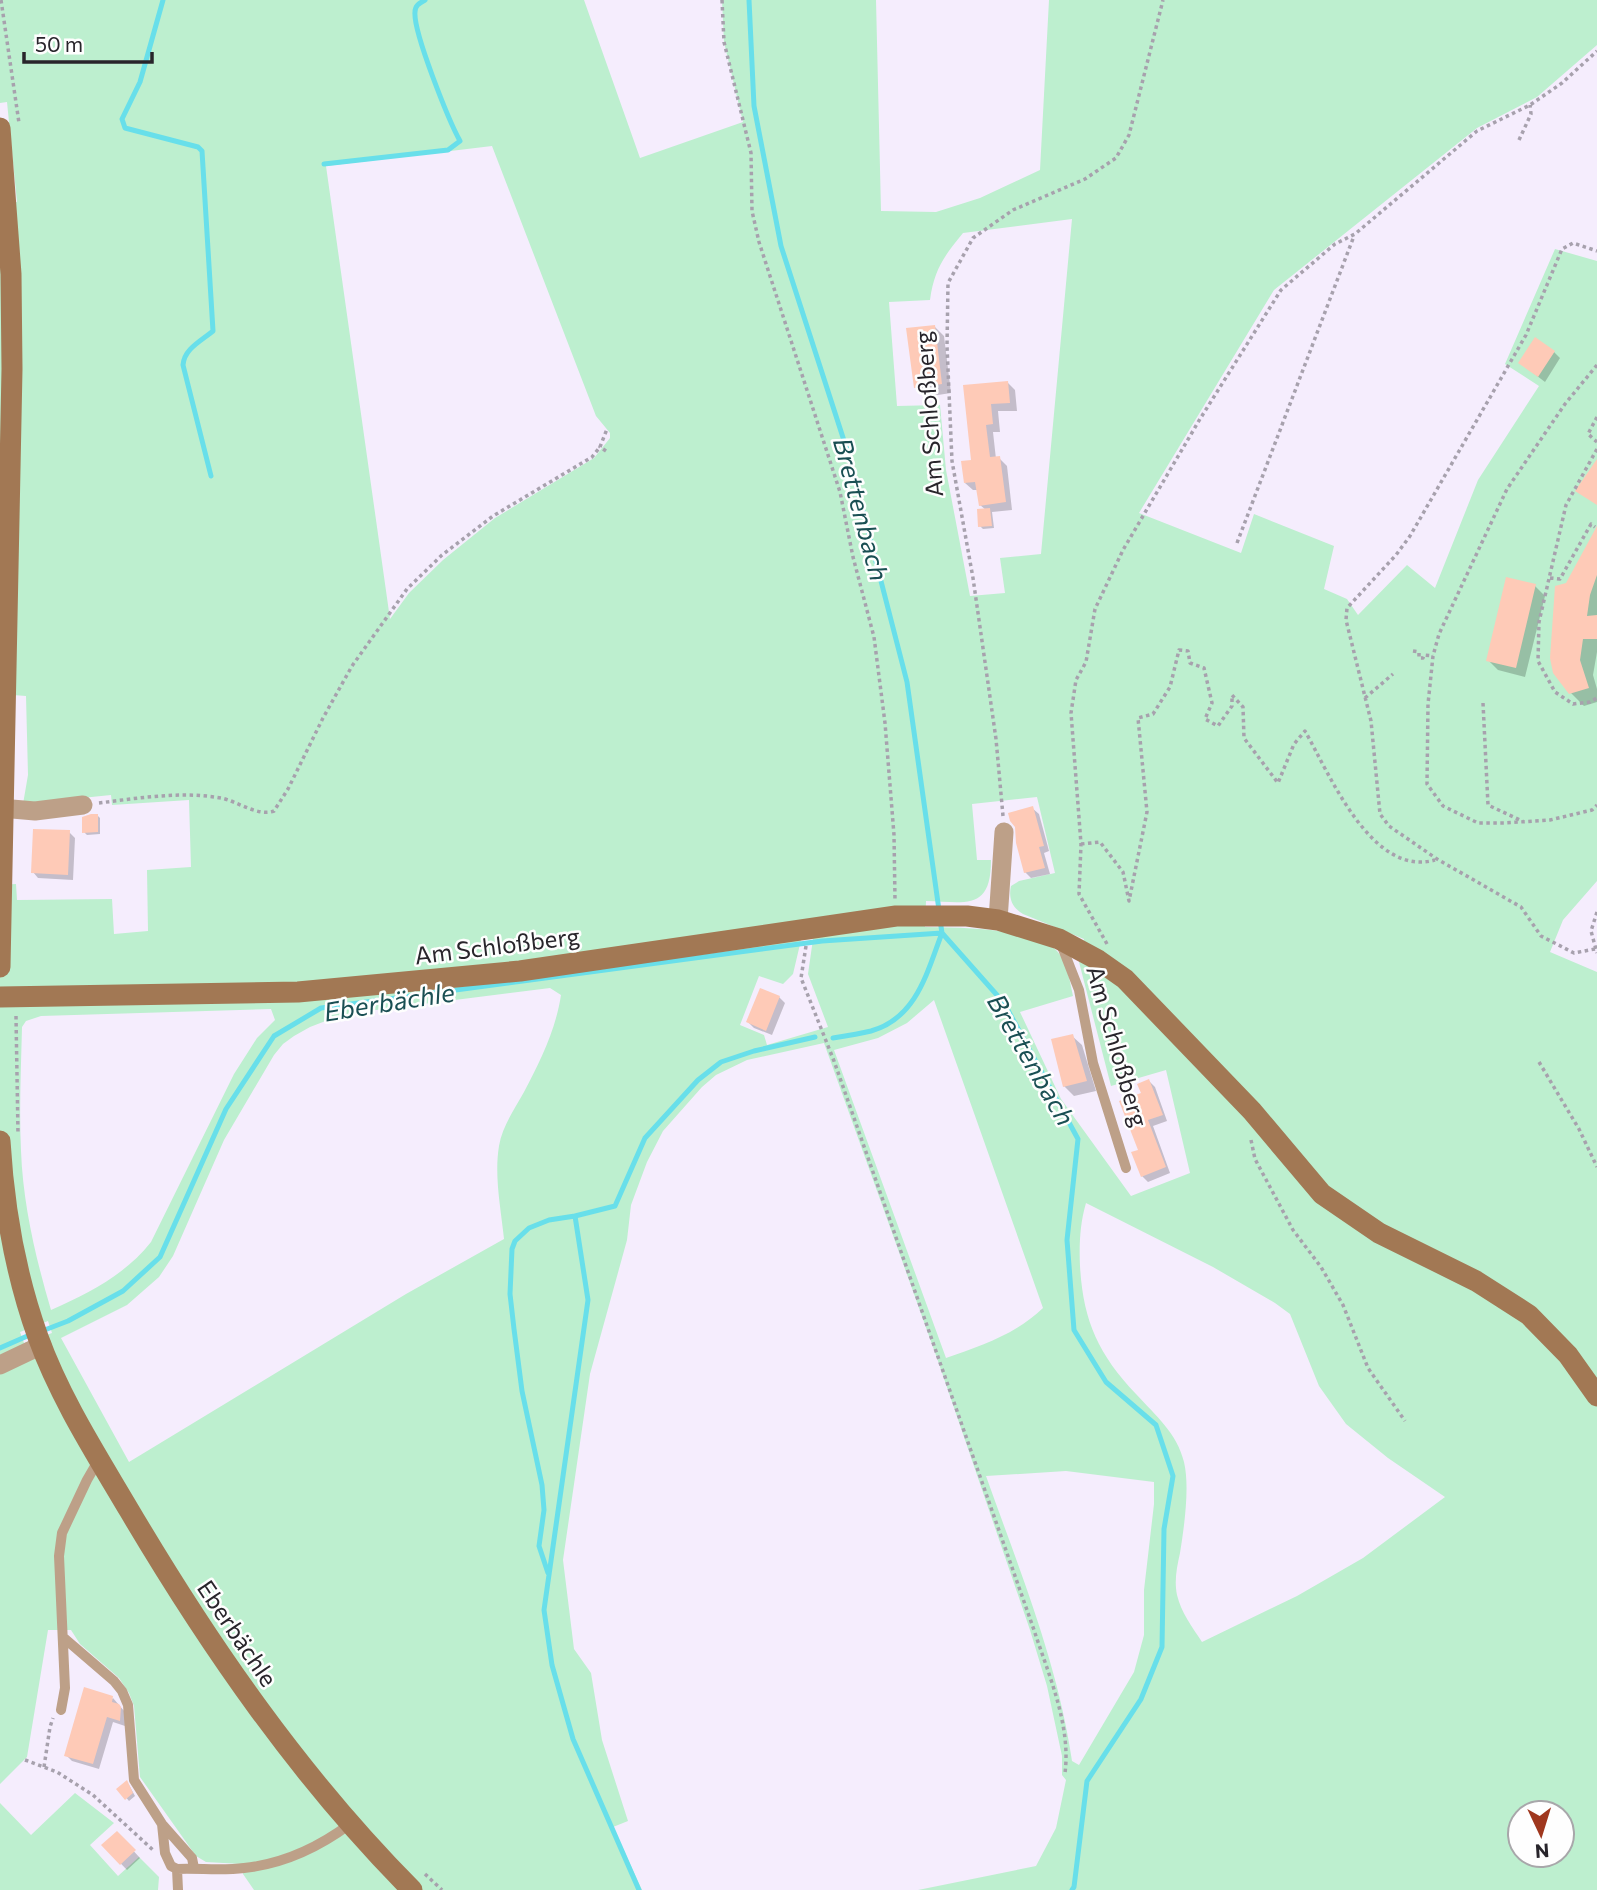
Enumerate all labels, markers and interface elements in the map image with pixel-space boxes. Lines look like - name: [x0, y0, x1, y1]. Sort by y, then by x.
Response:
- scale bar: [24, 21, 152, 65]
- text: 50 m: [35, 31, 83, 56]
- street label: Am Schloßberg: [908, 330, 948, 498]
- water label: Brettenbach: [828, 434, 896, 584]
- street label: Am Schloßberg: [413, 920, 581, 970]
- street label: Am Schloßberg: [1081, 962, 1155, 1130]
- water label: Eberbächle: [321, 975, 457, 1027]
- water label: Brettenbach: [982, 988, 1082, 1130]
- street label: Eberbächle: [192, 1574, 284, 1692]
- north arrow: [1506, 1799, 1576, 1869]
- text: N: [1534, 1839, 1550, 1863]

